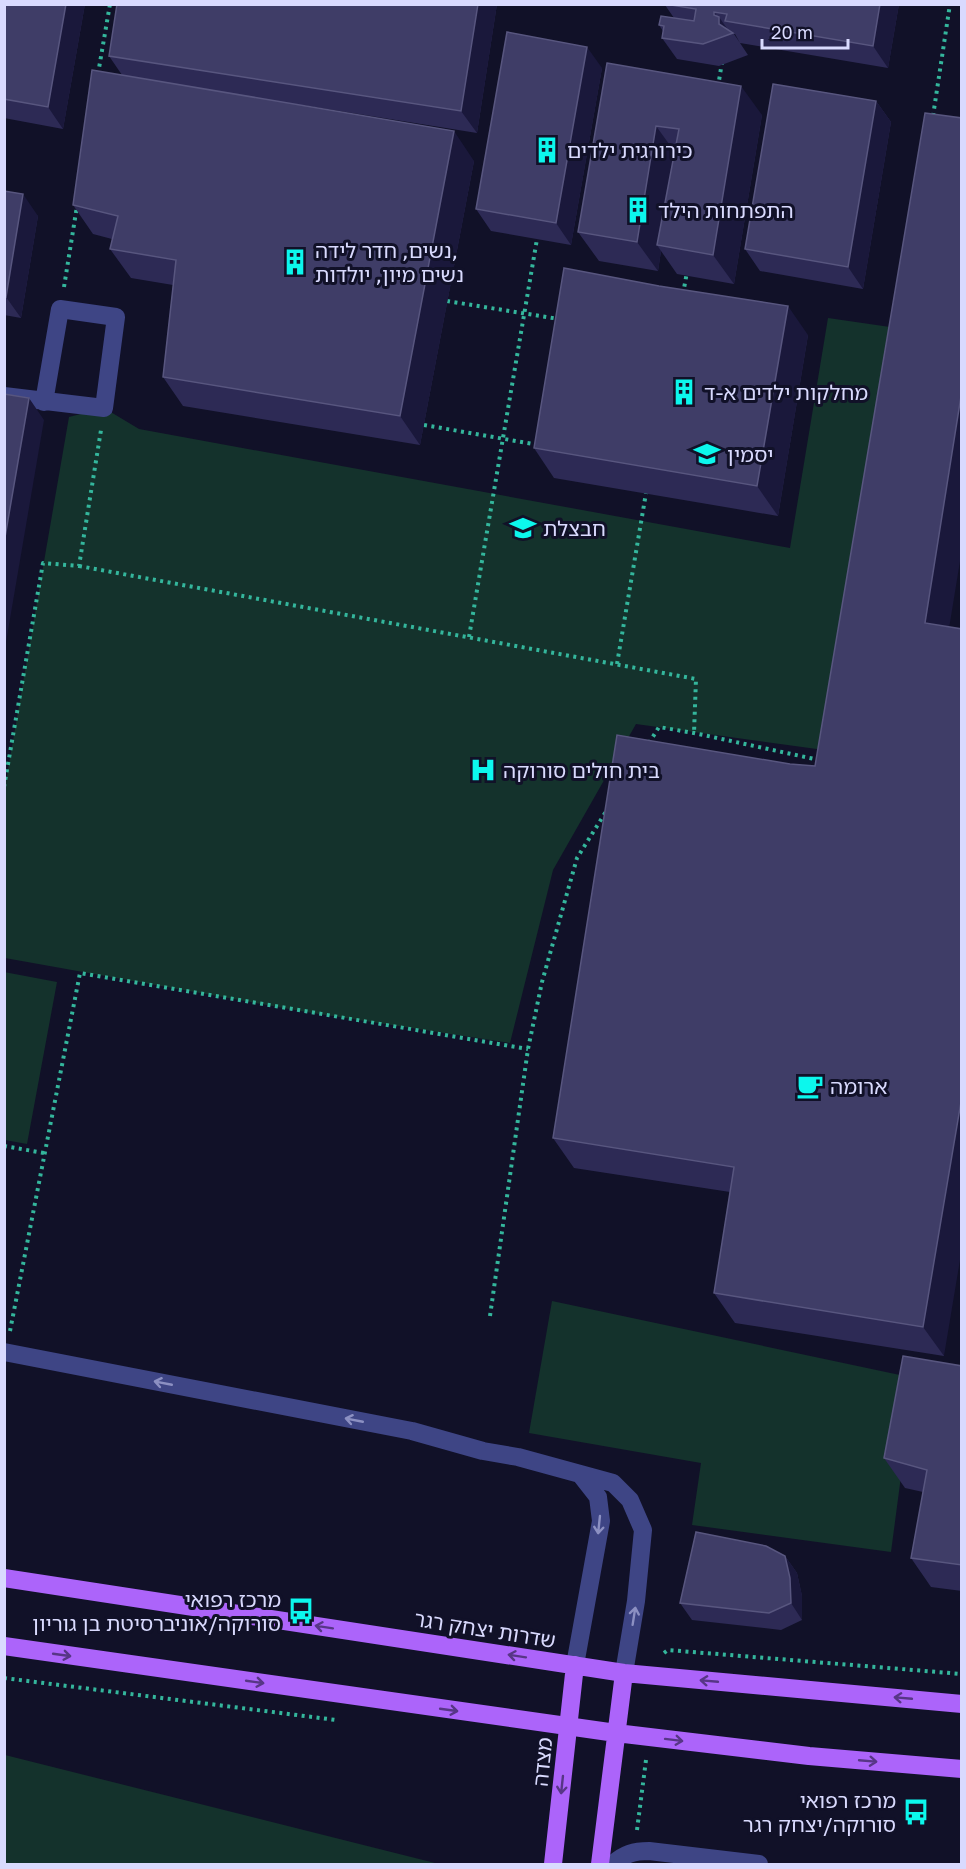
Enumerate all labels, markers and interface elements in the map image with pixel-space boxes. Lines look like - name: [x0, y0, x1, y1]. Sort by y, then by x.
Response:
- scale bar: [762, 12, 848, 50]
- text: 20 m: [771, 21, 813, 43]
- building icon: כירורגית ילדים: [532, 135, 562, 165]
- place label: כירורגית ילדים: [567, 137, 693, 163]
- building icon: התפתחות הילד: [623, 195, 653, 225]
- place label: התפתחות הילד: [658, 197, 794, 223]
- place label: נשים, חדר לידה, נשים מיון, יולדות: [315, 237, 464, 287]
- building icon: נשים, חדר לידה, נשים מיון, יולדות: [280, 247, 310, 277]
- building icon: מחלקות ילדים א-ד: [669, 377, 699, 407]
- place label: מחלקות ילדים א-ד: [704, 379, 868, 405]
- school or university icon: יסמין: [692, 439, 722, 469]
- place label: יסמין: [727, 441, 774, 467]
- school or university icon: חבצלת: [508, 513, 538, 543]
- place label: חבצלת: [543, 515, 606, 541]
- hospital icon: בית חולים סורוקה: [468, 755, 498, 785]
- place label: בית חולים סורוקה: [503, 757, 660, 783]
- cafe icon: ארומה: [795, 1071, 825, 1101]
- place label: ארומה: [830, 1073, 888, 1099]
- one-way arrow: [153, 1377, 173, 1388]
- one-way arrow: [345, 1414, 365, 1425]
- one-way arrow: [593, 1515, 604, 1535]
- place label: מרכז רפואי סורוקה/אוניברסיטת בן גוריון: [32, 1586, 281, 1636]
- bus stop icon: מרכז רפואי סורוקה/אוניברסיטת בן גוריון: [286, 1596, 316, 1626]
- street label: שדרות יצחק רגר: [412, 1605, 558, 1653]
- one-way arrow: [629, 1606, 640, 1626]
- one-way arrow: [315, 1621, 334, 1632]
- one-way arrow: [52, 1649, 72, 1660]
- one-way arrow: [507, 1651, 527, 1662]
- one-way arrow: [700, 1675, 719, 1686]
- one-way arrow: [245, 1677, 265, 1688]
- one-way arrow: [894, 1693, 914, 1704]
- one-way arrow: [438, 1704, 458, 1715]
- one-way arrow: [664, 1734, 683, 1745]
- street label: מצדה: [526, 1736, 558, 1788]
- one-way arrow: [857, 1756, 877, 1767]
- one-way arrow: [556, 1774, 567, 1794]
- place label: מרכז רפואי סורוקה/יצחק רגר: [743, 1787, 896, 1837]
- bus stop icon: מרכז רפואי סורוקה/יצחק רגר: [901, 1797, 931, 1827]

